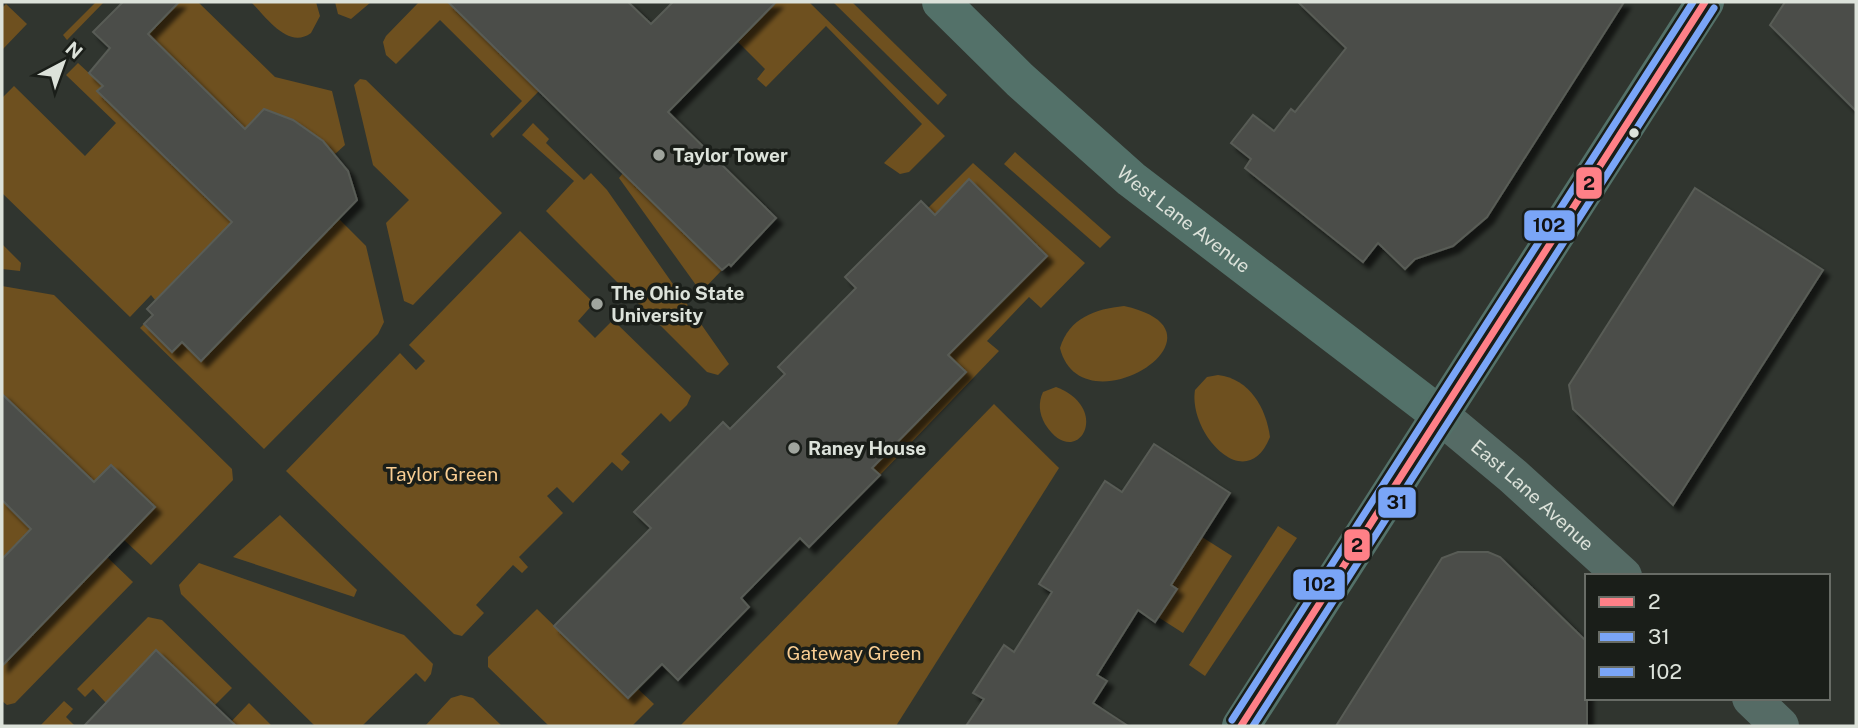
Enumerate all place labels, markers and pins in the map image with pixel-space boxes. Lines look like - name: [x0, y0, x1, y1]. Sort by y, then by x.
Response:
- unlabelled marker: [1627, 126, 1641, 140]
- place label: Taylor Tower: [673, 144, 788, 166]
- marker: Taylor Tower: [651, 147, 667, 163]
- place label: The Ohio State University: [611, 282, 745, 326]
- marker: The Ohio State University: [589, 296, 605, 312]
- place label: Raney House: [808, 437, 926, 459]
- marker: Raney House: [786, 440, 802, 456]

